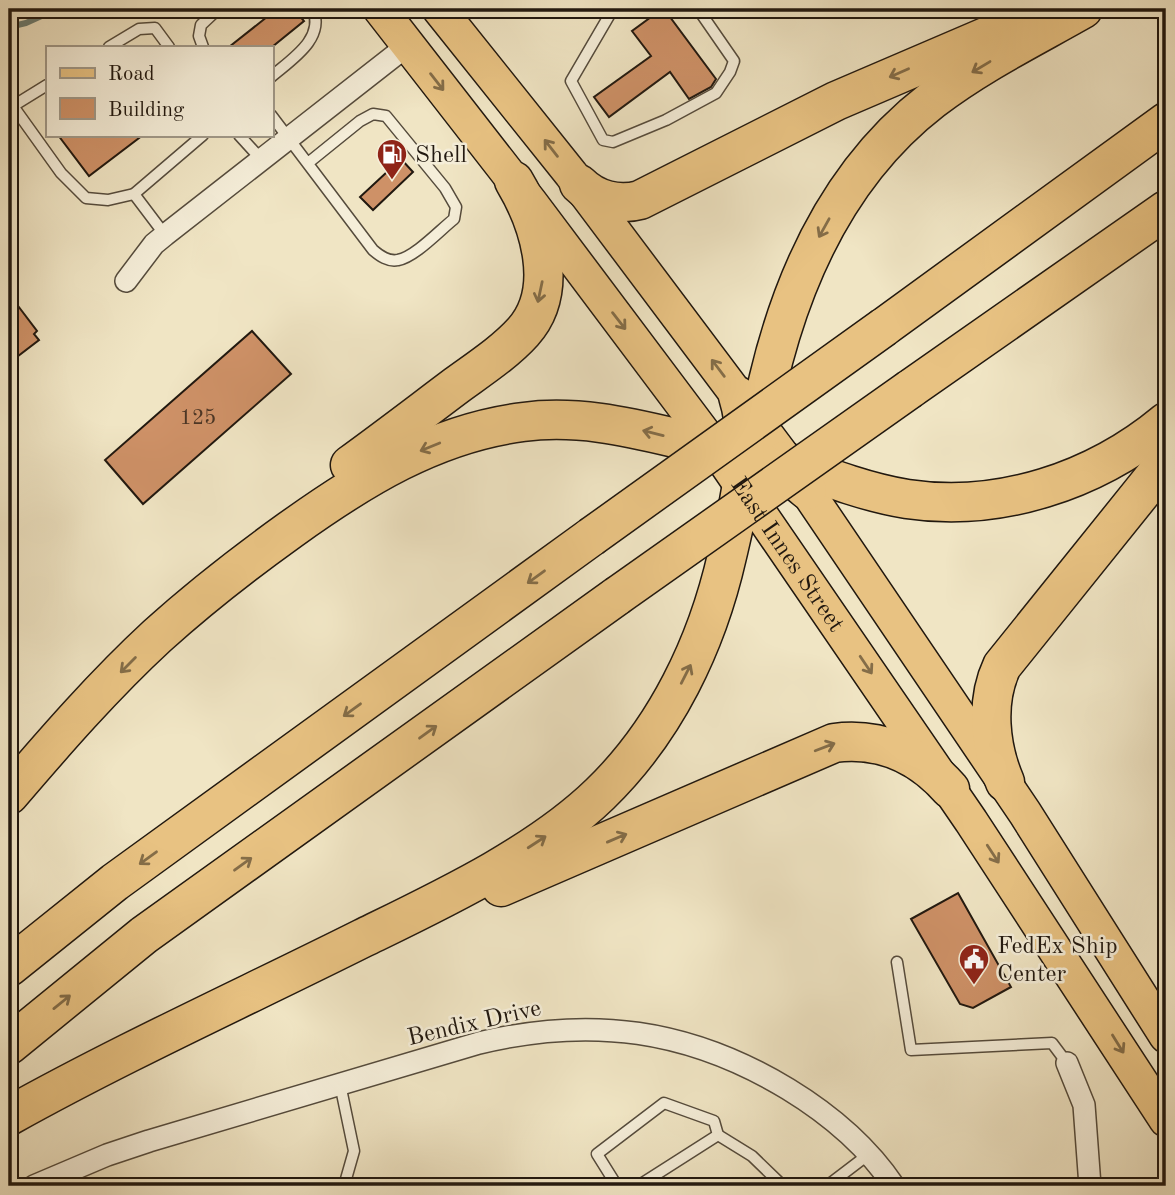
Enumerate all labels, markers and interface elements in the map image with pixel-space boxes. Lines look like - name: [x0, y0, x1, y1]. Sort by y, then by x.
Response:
- legend: [46, 46, 273, 136]
- one-way arrow: [971, 61, 991, 75]
- text: Road: [108, 64, 155, 85]
- one-way arrow: [888, 67, 910, 80]
- one-way arrow: [429, 72, 444, 90]
- text: Building: [108, 100, 185, 121]
- fuel station icon: Shell: [375, 137, 409, 181]
- one-way arrow: [543, 139, 558, 158]
- place label: Shell: [415, 144, 467, 168]
- one-way arrow: [817, 218, 831, 238]
- one-way arrow: [532, 281, 545, 303]
- one-way arrow: [612, 311, 627, 330]
- one-way arrow: [710, 360, 725, 378]
- house number: 125: [180, 408, 216, 429]
- one-way arrow: [642, 426, 665, 439]
- one-way arrow: [420, 441, 441, 454]
- street label: East Innes Street: [725, 474, 847, 637]
- one-way arrow: [527, 570, 546, 584]
- one-way arrow: [859, 655, 873, 674]
- one-way arrow: [120, 656, 137, 673]
- one-way arrow: [680, 664, 694, 685]
- one-way arrow: [343, 703, 362, 717]
- one-way arrow: [418, 725, 437, 739]
- one-way arrow: [814, 740, 836, 753]
- one-way arrow: [606, 831, 627, 844]
- one-way arrow: [527, 835, 546, 849]
- one-way arrow: [986, 844, 1000, 863]
- one-way arrow: [138, 850, 157, 865]
- one-way arrow: [233, 857, 252, 871]
- place label: FedEx Ship Center: [997, 935, 1118, 987]
- public building icon: FedEx Ship Center: [957, 942, 991, 986]
- one-way arrow: [52, 994, 70, 1009]
- street label: Bendix Drive: [405, 997, 544, 1051]
- one-way arrow: [1111, 1034, 1126, 1053]

